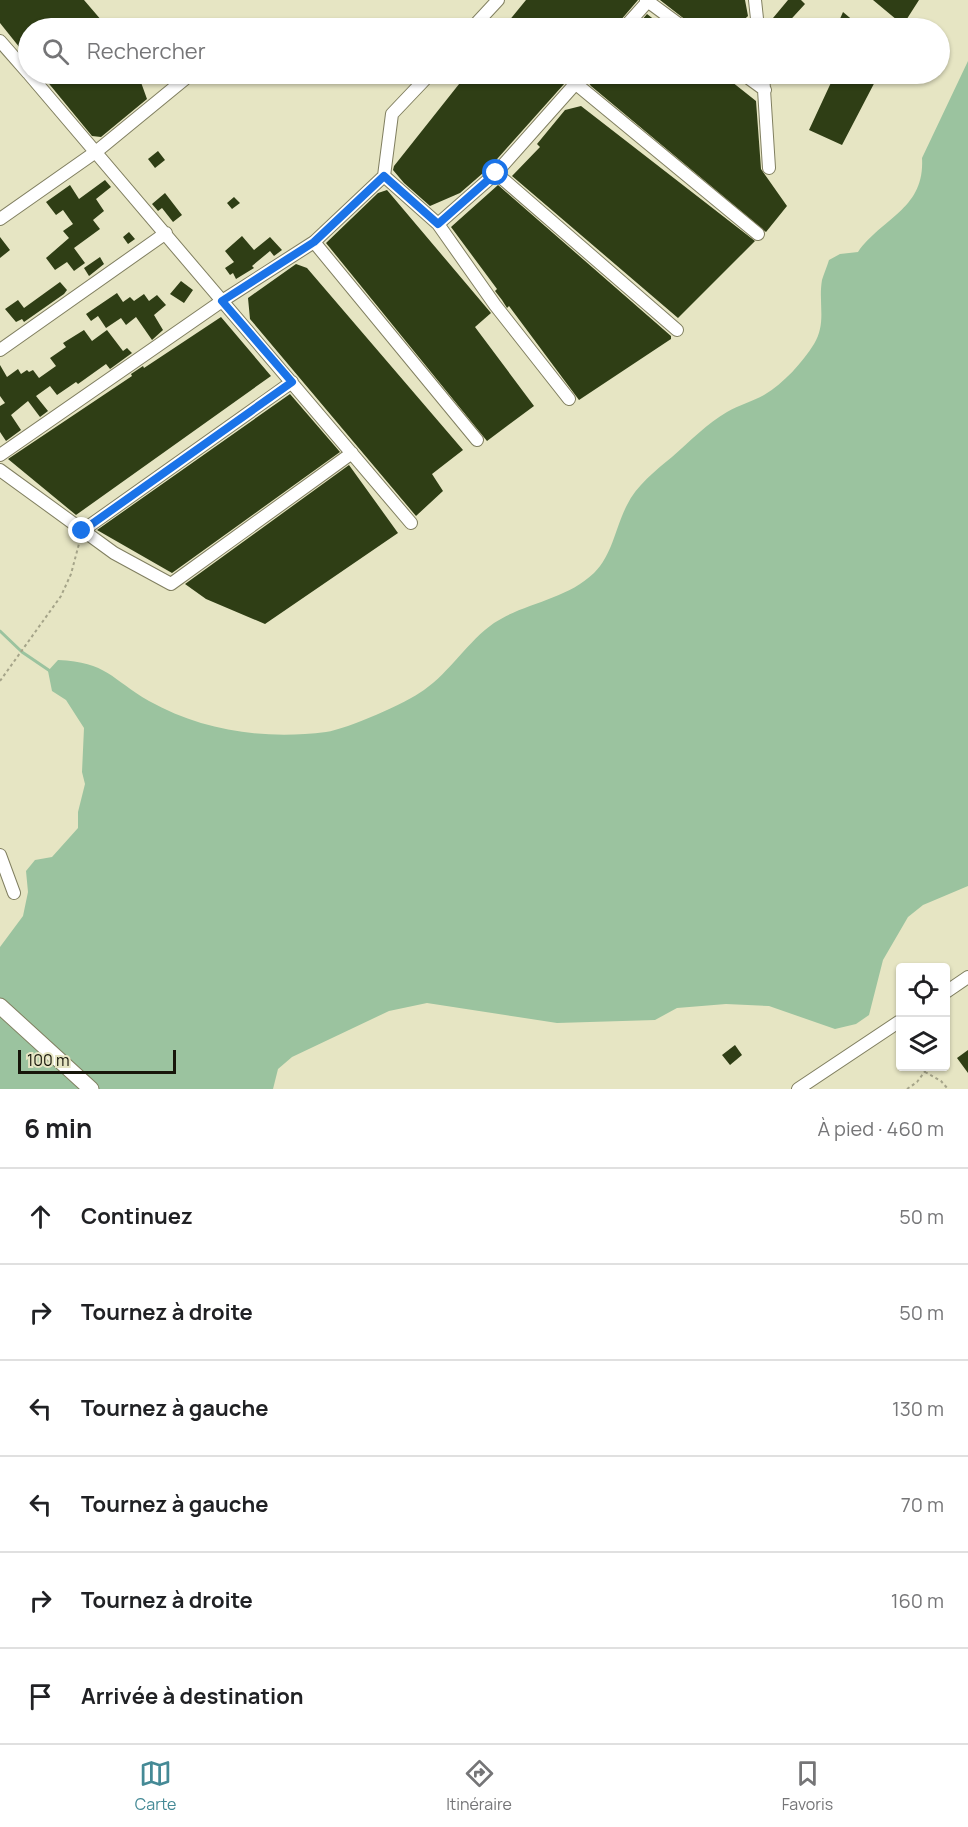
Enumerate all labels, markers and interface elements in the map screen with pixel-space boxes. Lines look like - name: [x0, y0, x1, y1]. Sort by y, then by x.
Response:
- search box: [18, 18, 950, 84]
- icon: search: [39, 35, 72, 68]
- text: Rechercher: [87, 36, 206, 66]
- route start: [482, 159, 508, 185]
- route end: [68, 517, 94, 543]
- map controls: [896, 963, 950, 1071]
- button: locate: [896, 963, 950, 1017]
- button: layers: [896, 1017, 950, 1071]
- scale bar: [18, 1047, 176, 1074]
- text: 100 m: [27, 1049, 70, 1071]
- text: 6 min: [24, 1110, 92, 1146]
- text: À pied · 460 m: [817, 1115, 944, 1142]
- icon: ahead: [24, 1200, 57, 1233]
- text: Continuez: [81, 1201, 193, 1231]
- text: 50 m: [899, 1203, 944, 1230]
- icon: right: [24, 1296, 57, 1329]
- text: Tournez à droite: [81, 1297, 253, 1327]
- text: 50 m: [899, 1299, 944, 1326]
- icon: left: [24, 1392, 57, 1425]
- text: Tournez à gauche: [81, 1393, 268, 1423]
- text: 130 m: [892, 1395, 944, 1422]
- icon: left: [24, 1488, 57, 1521]
- text: Tournez à gauche: [81, 1489, 268, 1519]
- text: 70 m: [901, 1491, 944, 1518]
- icon: right: [24, 1584, 57, 1617]
- text: Tournez à droite: [81, 1585, 253, 1615]
- text: 160 m: [891, 1587, 944, 1614]
- icon: arrive: [24, 1680, 57, 1713]
- text: Arrivée à destination: [81, 1681, 304, 1711]
- tab: Carte: [135, 1757, 176, 1815]
- tab: Itinéraire: [446, 1757, 512, 1815]
- tab: Favoris: [782, 1757, 833, 1815]

